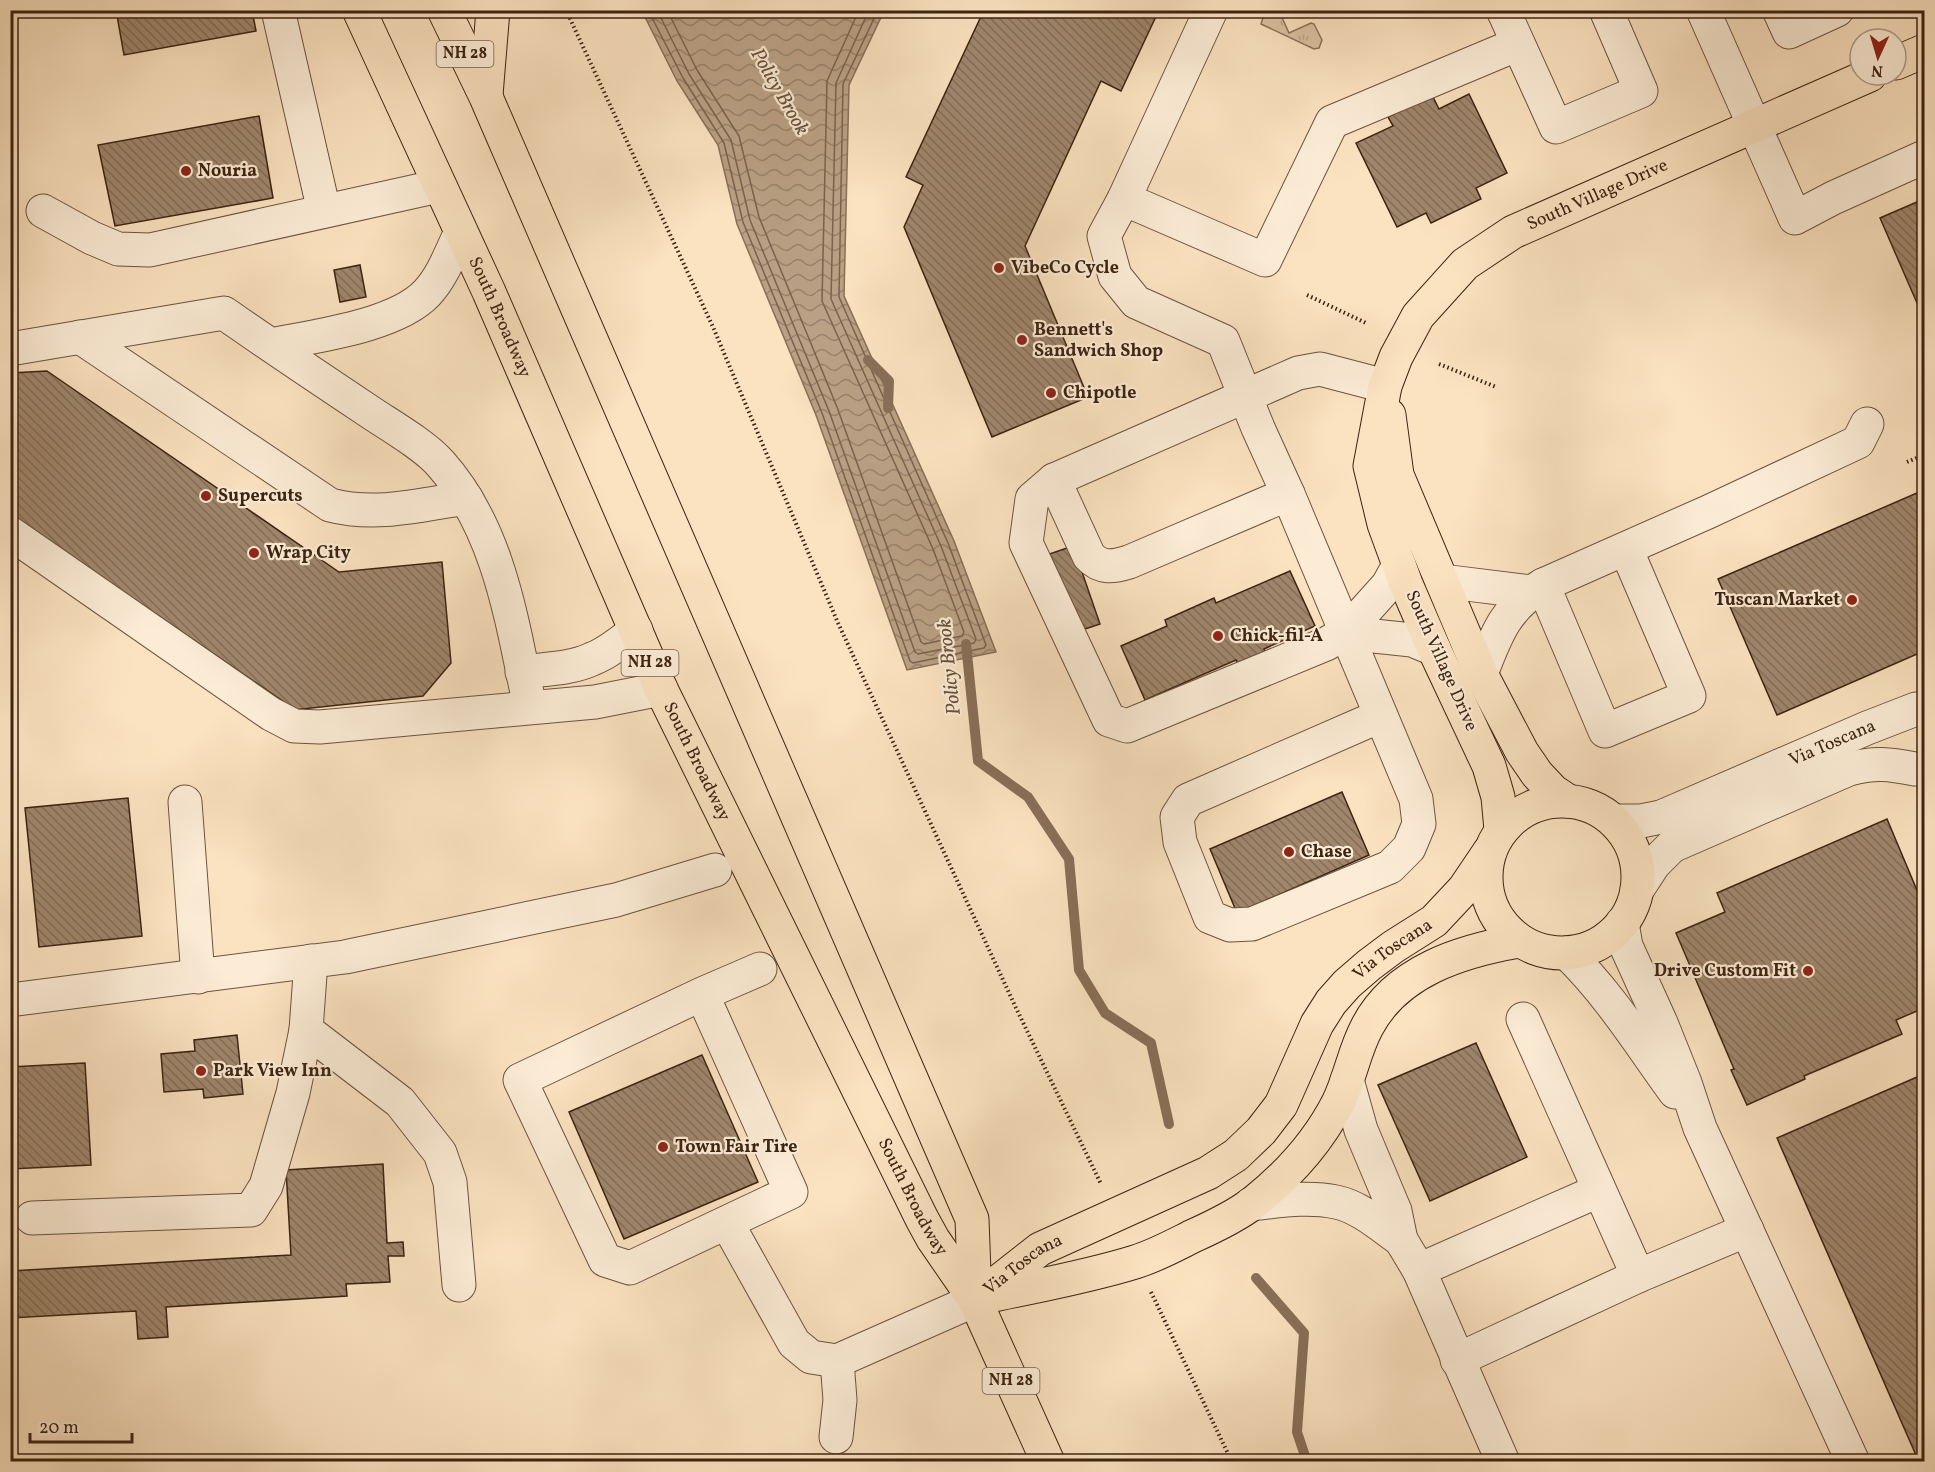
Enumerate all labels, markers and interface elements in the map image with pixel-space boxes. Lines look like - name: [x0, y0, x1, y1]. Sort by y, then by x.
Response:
- north arrow: [1848, 27, 1908, 87]
- road number: NH 28: [436, 41, 494, 67]
- water label: Policy Brook: [743, 43, 815, 141]
- text: N: [1870, 59, 1884, 81]
- street label: South Village Drive: [1523, 153, 1672, 237]
- place label: Nouria: [198, 159, 257, 184]
- marker: Nouria: [179, 164, 193, 178]
- street label: South Broadway: [462, 253, 537, 382]
- place label: VibeCo Cycle: [1011, 256, 1119, 281]
- marker: VibeCo Cycle: [992, 261, 1006, 275]
- place label: Bennett's Sandwich Shop: [1034, 318, 1163, 364]
- marker: Bennett's Sandwich Shop: [1015, 333, 1029, 347]
- place label: Chipotle: [1063, 381, 1136, 406]
- marker: Chipotle: [1044, 386, 1058, 400]
- place label: Supercuts: [218, 484, 303, 509]
- marker: Supercuts: [199, 489, 213, 503]
- place label: Wrap City: [266, 541, 351, 566]
- marker: Wrap City: [247, 546, 261, 560]
- street label: South Village Drive: [1399, 587, 1483, 735]
- place label: Tuscan Market: [1714, 588, 1840, 613]
- marker: Tuscan Market: [1845, 593, 1859, 607]
- water label: Policy Brook: [931, 617, 969, 717]
- place label: Chick-fil-A: [1230, 624, 1323, 649]
- marker: Chick-fil-A: [1211, 629, 1225, 643]
- road number: NH 28: [622, 650, 678, 676]
- street label: South Broadway: [657, 698, 737, 826]
- street label: Via Toscana: [1785, 713, 1879, 773]
- place label: Chase: [1301, 840, 1352, 865]
- marker: Chase: [1282, 845, 1296, 859]
- street label: Via Toscana: [1347, 913, 1437, 986]
- place label: Drive Custom Fit: [1654, 959, 1796, 984]
- marker: Drive Custom Fit: [1801, 964, 1815, 978]
- place label: Park View Inn: [213, 1059, 332, 1084]
- marker: Park View Inn: [194, 1064, 208, 1078]
- street label: South Broadway: [871, 1134, 954, 1261]
- place label: Town Fair Tire: [675, 1135, 798, 1160]
- marker: Town Fair Tire: [656, 1140, 670, 1154]
- street label: Via Toscana: [978, 1228, 1067, 1301]
- road number: NH 28: [982, 1368, 1040, 1394]
- scale bar: [30, 1406, 132, 1444]
- text: 20 m: [39, 1416, 79, 1441]

